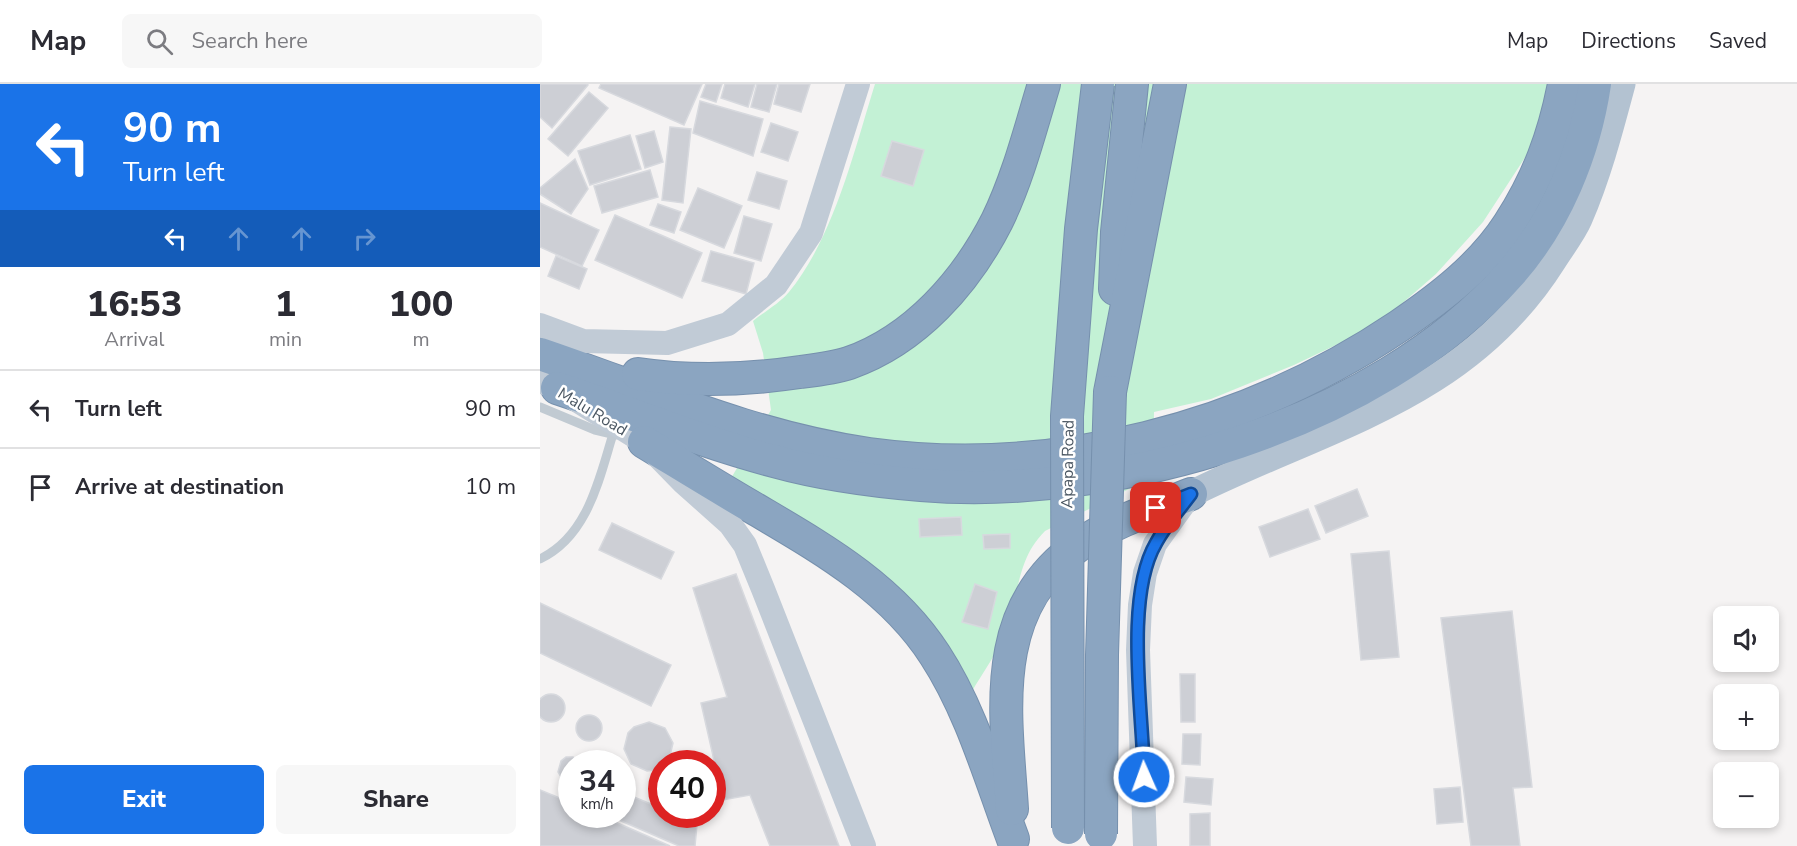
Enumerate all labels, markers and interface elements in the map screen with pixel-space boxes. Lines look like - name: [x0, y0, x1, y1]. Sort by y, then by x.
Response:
- search box: [122, 14, 542, 68]
- text: Map: [30, 22, 86, 60]
- icon: search: [143, 25, 176, 58]
- text: Search here: [191, 26, 308, 56]
- text: Map: [1507, 27, 1548, 55]
- text: Directions: [1581, 27, 1676, 55]
- text: Saved: [1709, 27, 1767, 55]
- text: 90 m: [123, 100, 222, 157]
- icon: left: [24, 108, 102, 186]
- text: Turn left: [123, 154, 224, 191]
- icon: left: [159, 222, 192, 255]
- icon: ahead: [222, 222, 255, 255]
- icon: ahead: [285, 222, 318, 255]
- icon: right: [348, 222, 381, 255]
- text: 16:53: [87, 280, 182, 329]
- text: 1: [275, 280, 296, 329]
- text: 100: [389, 280, 453, 329]
- text: Arrival: [104, 326, 165, 353]
- text: min: [269, 326, 302, 353]
- text: m: [412, 326, 430, 353]
- street label: Malu Road: [554, 383, 631, 441]
- icon: left: [24, 393, 57, 426]
- text: Turn left: [75, 394, 162, 424]
- text: 90 m: [465, 394, 516, 424]
- street label: Apapa Road: [1056, 420, 1080, 509]
- icon: arrive: [24, 471, 57, 504]
- text: Arrive at destination: [75, 472, 284, 502]
- text: 10 m: [465, 472, 516, 502]
- pin: [1130, 482, 1181, 533]
- icon: arrive: [1139, 491, 1172, 524]
- map controls: [1713, 606, 1779, 828]
- button: sound: [1713, 606, 1779, 672]
- button: +: [1713, 684, 1779, 750]
- position arrow: [1112, 745, 1176, 809]
- speed limit sign: 40: [648, 750, 726, 828]
- text: 34: [579, 761, 615, 802]
- button: −: [1713, 762, 1779, 828]
- button: Exit: [24, 765, 264, 834]
- button: Share: [276, 765, 516, 834]
- text: km/h: [580, 794, 614, 814]

